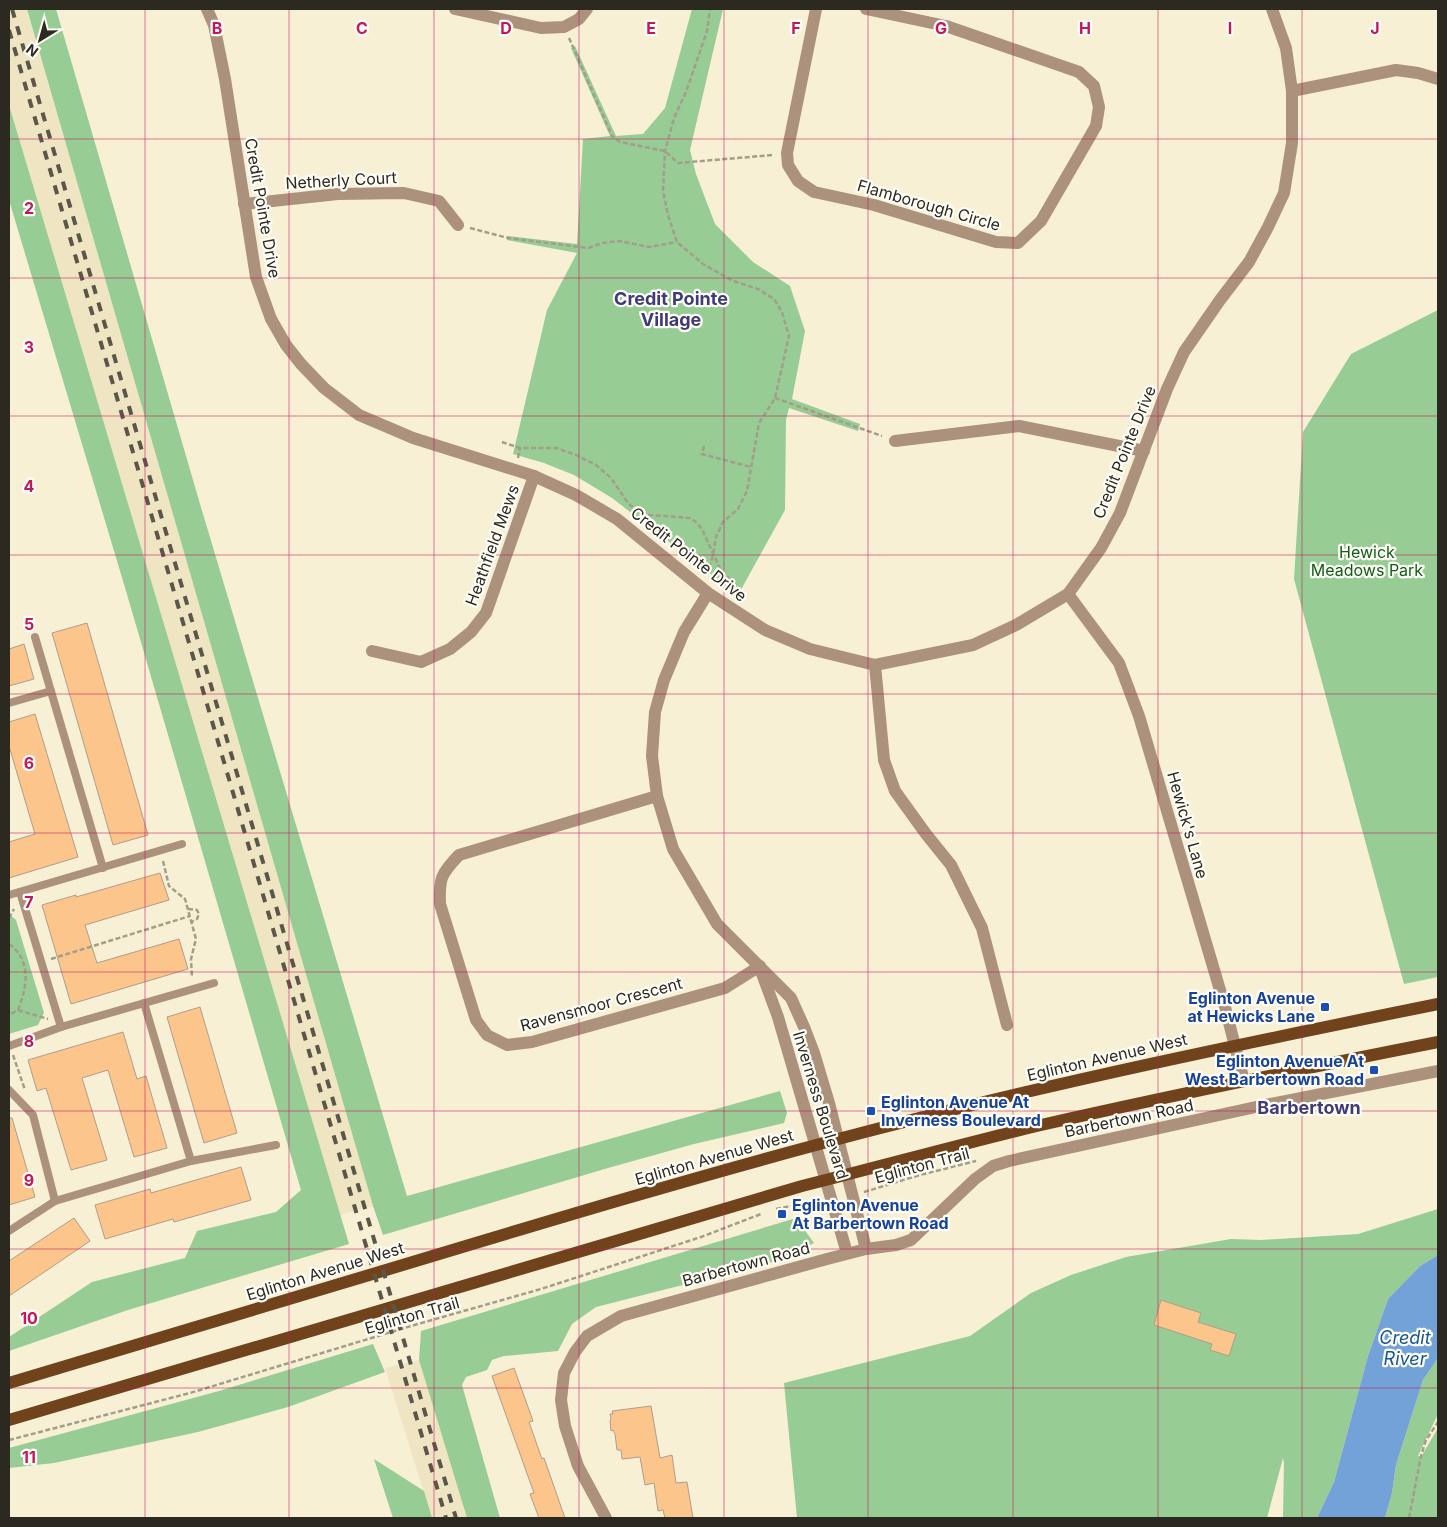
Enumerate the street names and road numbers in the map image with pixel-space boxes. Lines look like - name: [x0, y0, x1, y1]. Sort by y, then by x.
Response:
- street label: Credit Pointe Drive: [241, 136, 285, 280]
- street label: Netherly Court: [285, 167, 397, 193]
- street label: Flamborough Circle: [855, 175, 1003, 235]
- street label: Credit Pointe Drive: [1088, 382, 1160, 522]
- street label: Heathfield Mews: [461, 482, 523, 608]
- street label: Credit Pointe Drive: [627, 502, 751, 606]
- street label: Hewick's Lane: [1163, 769, 1213, 881]
- street label: Ravensmoor Crescent: [518, 973, 684, 1035]
- street label: Inverness Boulevard: [789, 1029, 853, 1181]
- street label: Eglinton Avenue West: [1025, 1029, 1189, 1085]
- street label: Barbertown Road: [1063, 1095, 1195, 1141]
- street label: Eglinton Avenue West: [632, 1125, 796, 1189]
- street label: Eglinton Trail: [872, 1143, 972, 1187]
- street label: Eglinton Avenue West: [244, 1237, 406, 1305]
- street label: Barbertown Road: [680, 1237, 812, 1291]
- street label: Eglinton Trail: [362, 1292, 462, 1338]

